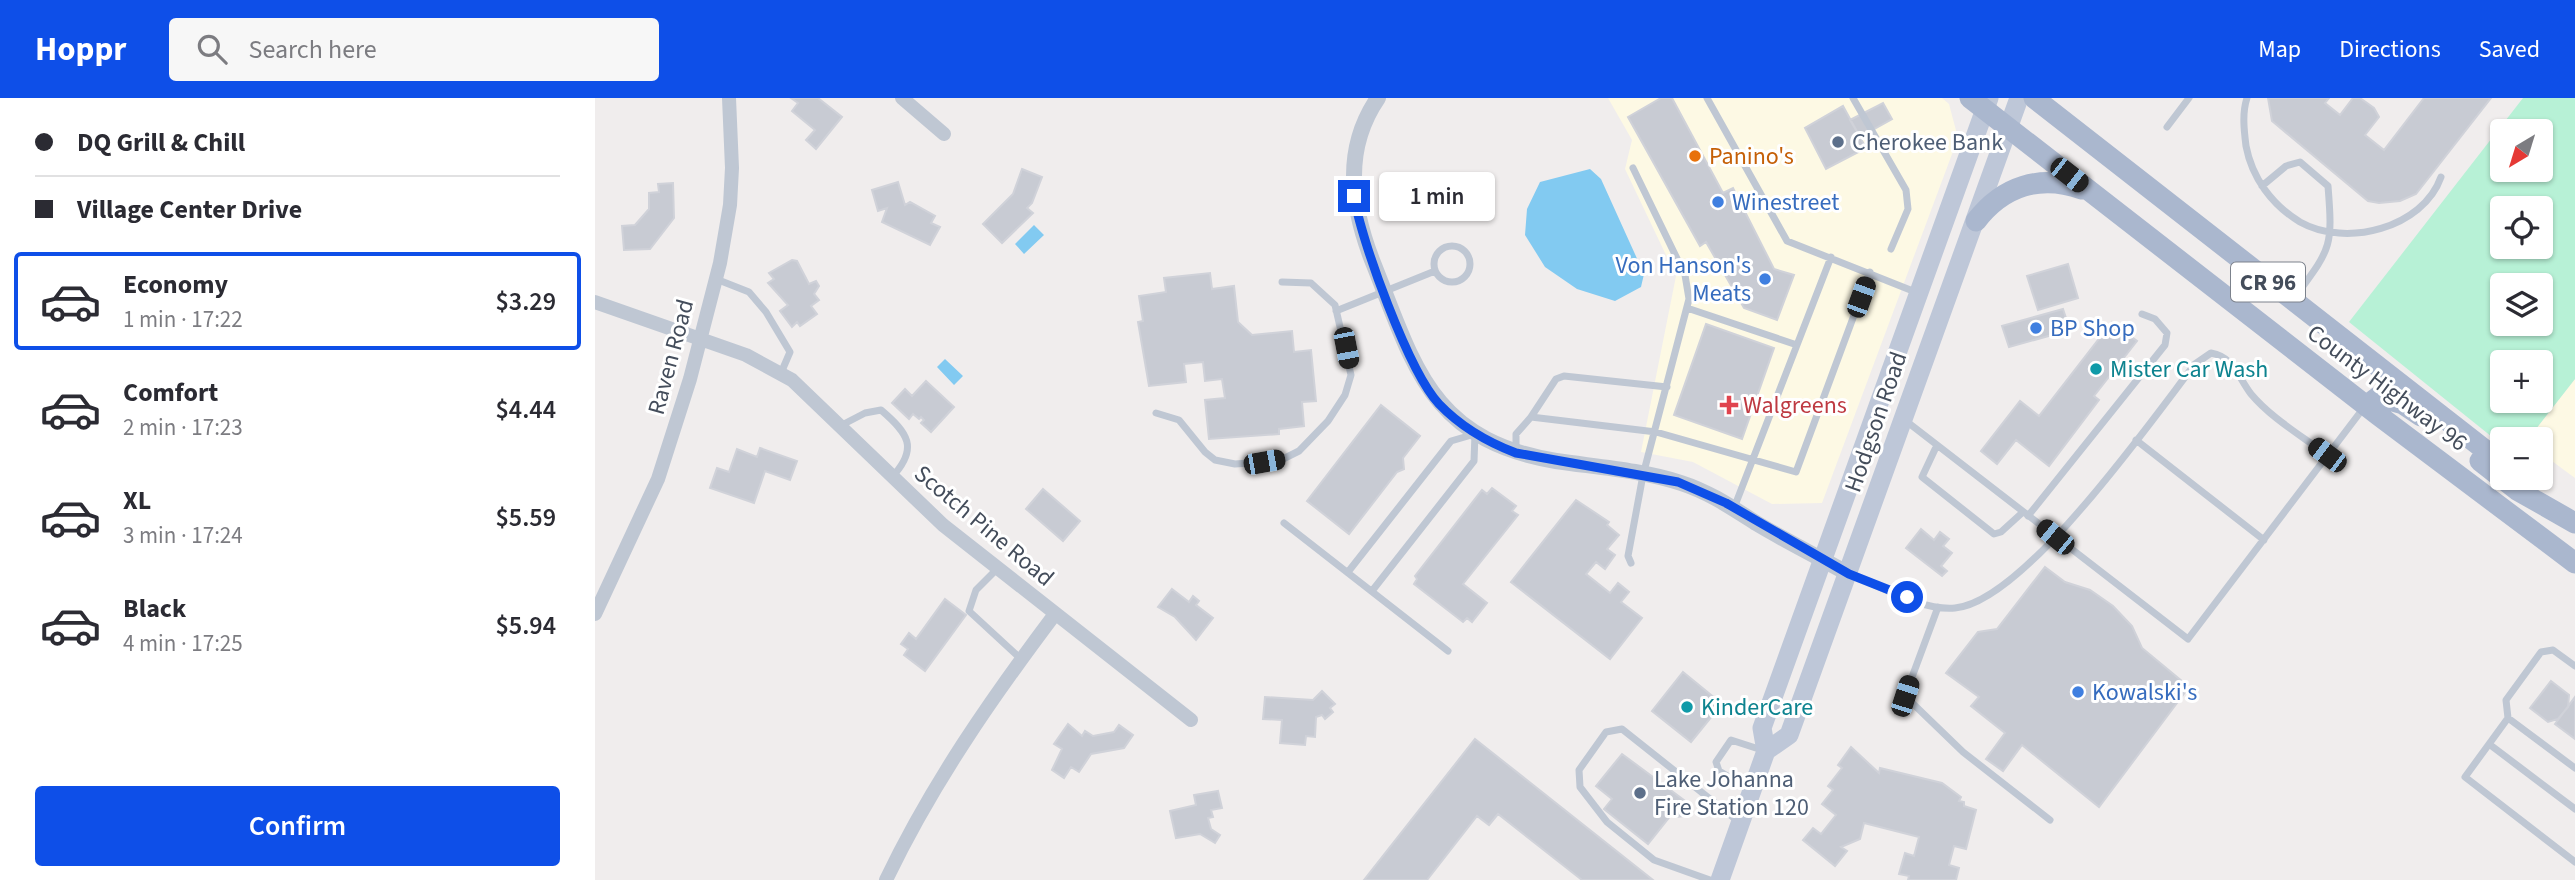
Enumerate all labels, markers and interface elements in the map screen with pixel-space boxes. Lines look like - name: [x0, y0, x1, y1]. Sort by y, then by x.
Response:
- search box: [169, 18, 659, 81]
- text: Hoppr: [35, 26, 127, 73]
- icon: search: [193, 30, 231, 68]
- text: Search here: [249, 31, 377, 68]
- text: Map: [2258, 32, 2301, 67]
- text: Directions: [2339, 32, 2441, 67]
- text: Saved: [2479, 32, 2540, 67]
- north arrow: [2490, 119, 2553, 182]
- map controls: [2490, 119, 2553, 490]
- text: DQ Grill & Chill: [77, 124, 245, 161]
- place label: Cherokee Bank: [1852, 125, 2003, 160]
- marker: Cherokee Bank: [1830, 134, 1846, 150]
- place label: Panino's: [1709, 139, 1794, 174]
- marker: Panino's: [1687, 148, 1703, 164]
- car: [2046, 154, 2093, 196]
- callout: 1 min: [1379, 172, 1494, 220]
- route end: [1338, 180, 1370, 212]
- text: 1 min: [1410, 180, 1464, 213]
- place label: Winestreet: [1732, 185, 1839, 220]
- text: Village Center Drive: [77, 191, 302, 228]
- marker: Winestreet: [1710, 194, 1726, 210]
- button: locate: [2490, 196, 2553, 259]
- place label: Von Hanson's Meats: [1615, 248, 1751, 311]
- road number: CR 96: [2231, 262, 2305, 302]
- text: Economy: [123, 266, 228, 303]
- icon: car: [39, 270, 102, 333]
- marker: Von Hanson's Meats: [1757, 271, 1773, 287]
- button: layers: [2490, 273, 2553, 336]
- car: [1844, 274, 1879, 320]
- text: $3.29: [495, 283, 556, 320]
- street label: Raven Road: [639, 295, 703, 419]
- text: 1 min · 17:22: [123, 303, 243, 336]
- place label: BP Shop: [2050, 311, 2135, 346]
- street label: County Highway 96: [2300, 316, 2474, 460]
- marker: BP Shop: [2028, 320, 2044, 336]
- car: [1332, 325, 1361, 371]
- street label: Hodgson Road: [1836, 347, 1916, 497]
- button: +: [2490, 350, 2553, 413]
- place label: Mister Car Wash: [2110, 352, 2268, 387]
- marker: Mister Car Wash: [2088, 361, 2104, 377]
- text: Comfort: [123, 374, 218, 411]
- icon: car: [39, 378, 102, 441]
- place label: Walgreens: [1743, 388, 1847, 423]
- text: $4.44: [495, 391, 556, 428]
- marker: Walgreens: [1721, 397, 1737, 413]
- text: 2 min · 17:23: [123, 411, 243, 444]
- button: −: [2490, 427, 2553, 490]
- car: [2304, 434, 2351, 476]
- car: [1242, 448, 1287, 476]
- street label: Scotch Pine Road: [906, 457, 1062, 595]
- text: XL: [123, 482, 151, 519]
- icon: car: [39, 486, 102, 549]
- text: $5.59: [495, 499, 556, 536]
- car: [2033, 516, 2078, 558]
- text: 3 min · 17:24: [123, 519, 243, 552]
- route start: [1891, 581, 1923, 613]
- text: Black: [123, 590, 186, 627]
- icon: car: [39, 594, 102, 657]
- text: $5.94: [495, 607, 556, 644]
- text: 4 min · 17:25: [123, 627, 243, 660]
- car: [1889, 673, 1922, 719]
- place label: Kowalski's: [2092, 675, 2197, 710]
- marker: Kowalski's: [2070, 684, 2086, 700]
- place label: KinderCare: [1701, 690, 1813, 725]
- marker: KinderCare: [1679, 699, 1695, 715]
- place label: Lake Johanna Fire Station 120: [1654, 762, 1809, 825]
- marker: Lake Johanna Fire Station 120: [1632, 785, 1648, 801]
- button: Confirm: [35, 786, 560, 866]

